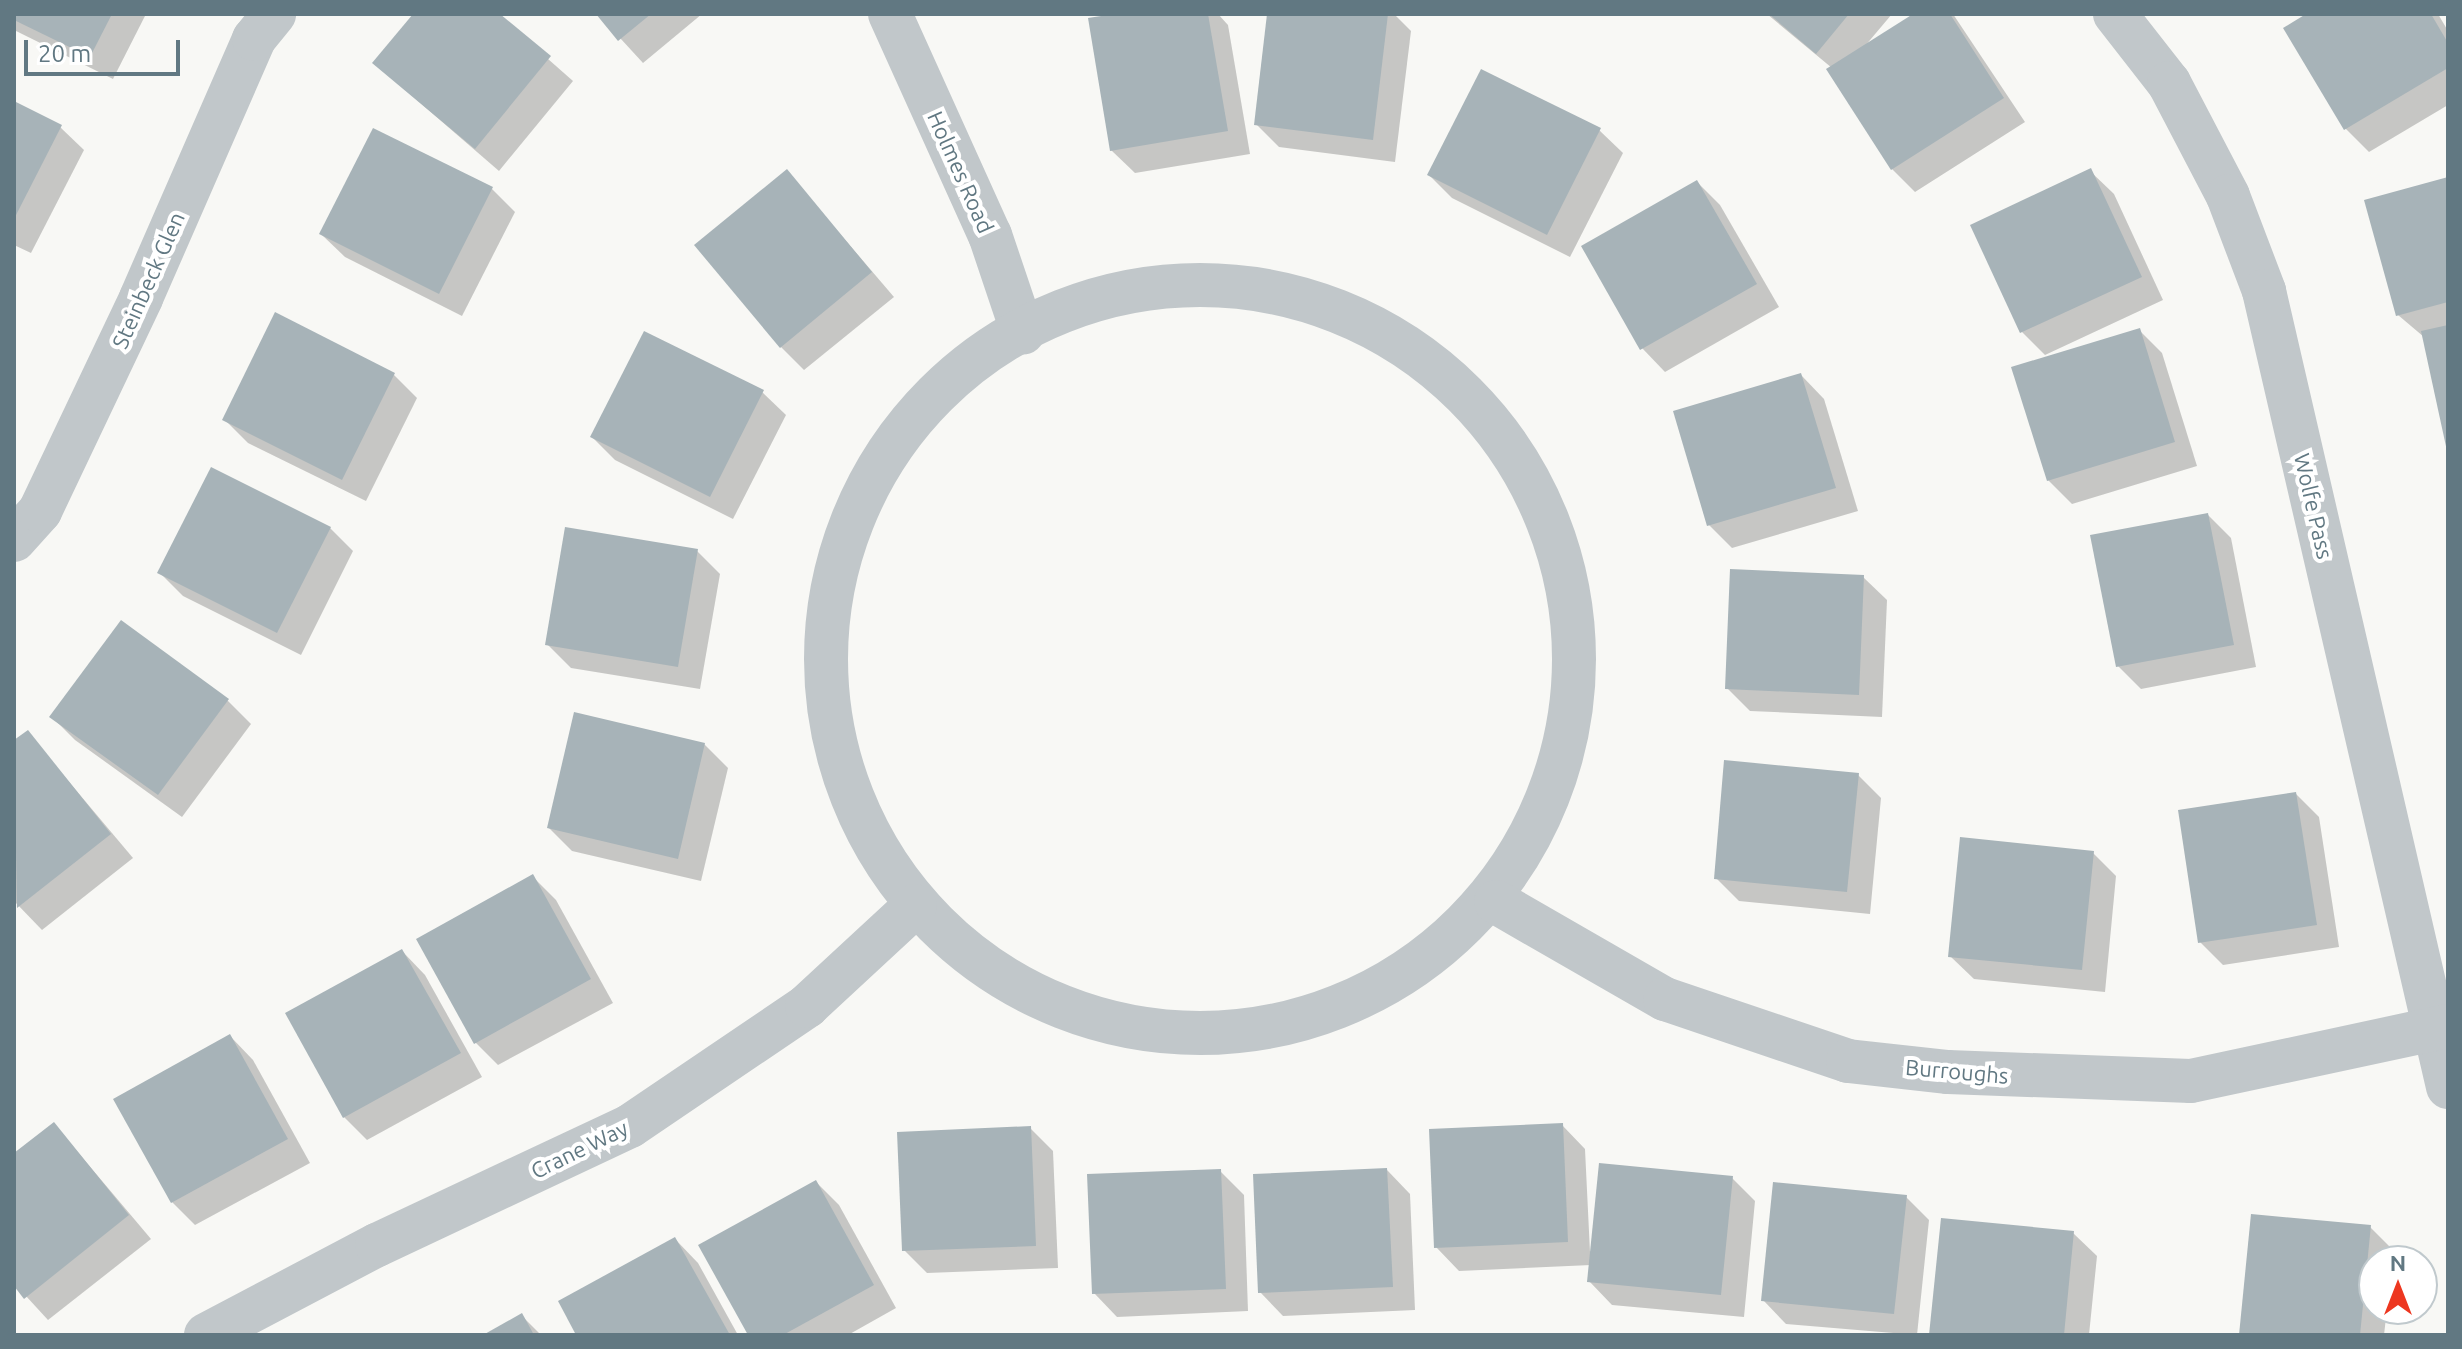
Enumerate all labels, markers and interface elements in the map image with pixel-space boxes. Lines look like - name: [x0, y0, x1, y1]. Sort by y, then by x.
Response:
- scale bar: [28, 24, 184, 74]
- text: 20 m: [38, 40, 91, 67]
- street label: Holmes Road: [922, 107, 1000, 237]
- street label: Steinbeck Glen: [106, 208, 190, 352]
- street label: Wolfe Pass: [2289, 451, 2339, 561]
- street label: Burroughs: [1904, 1053, 2010, 1089]
- street label: Crane Way: [526, 1114, 632, 1184]
- north arrow: [2358, 1245, 2438, 1325]
- text: N: [2390, 1250, 2406, 1275]

